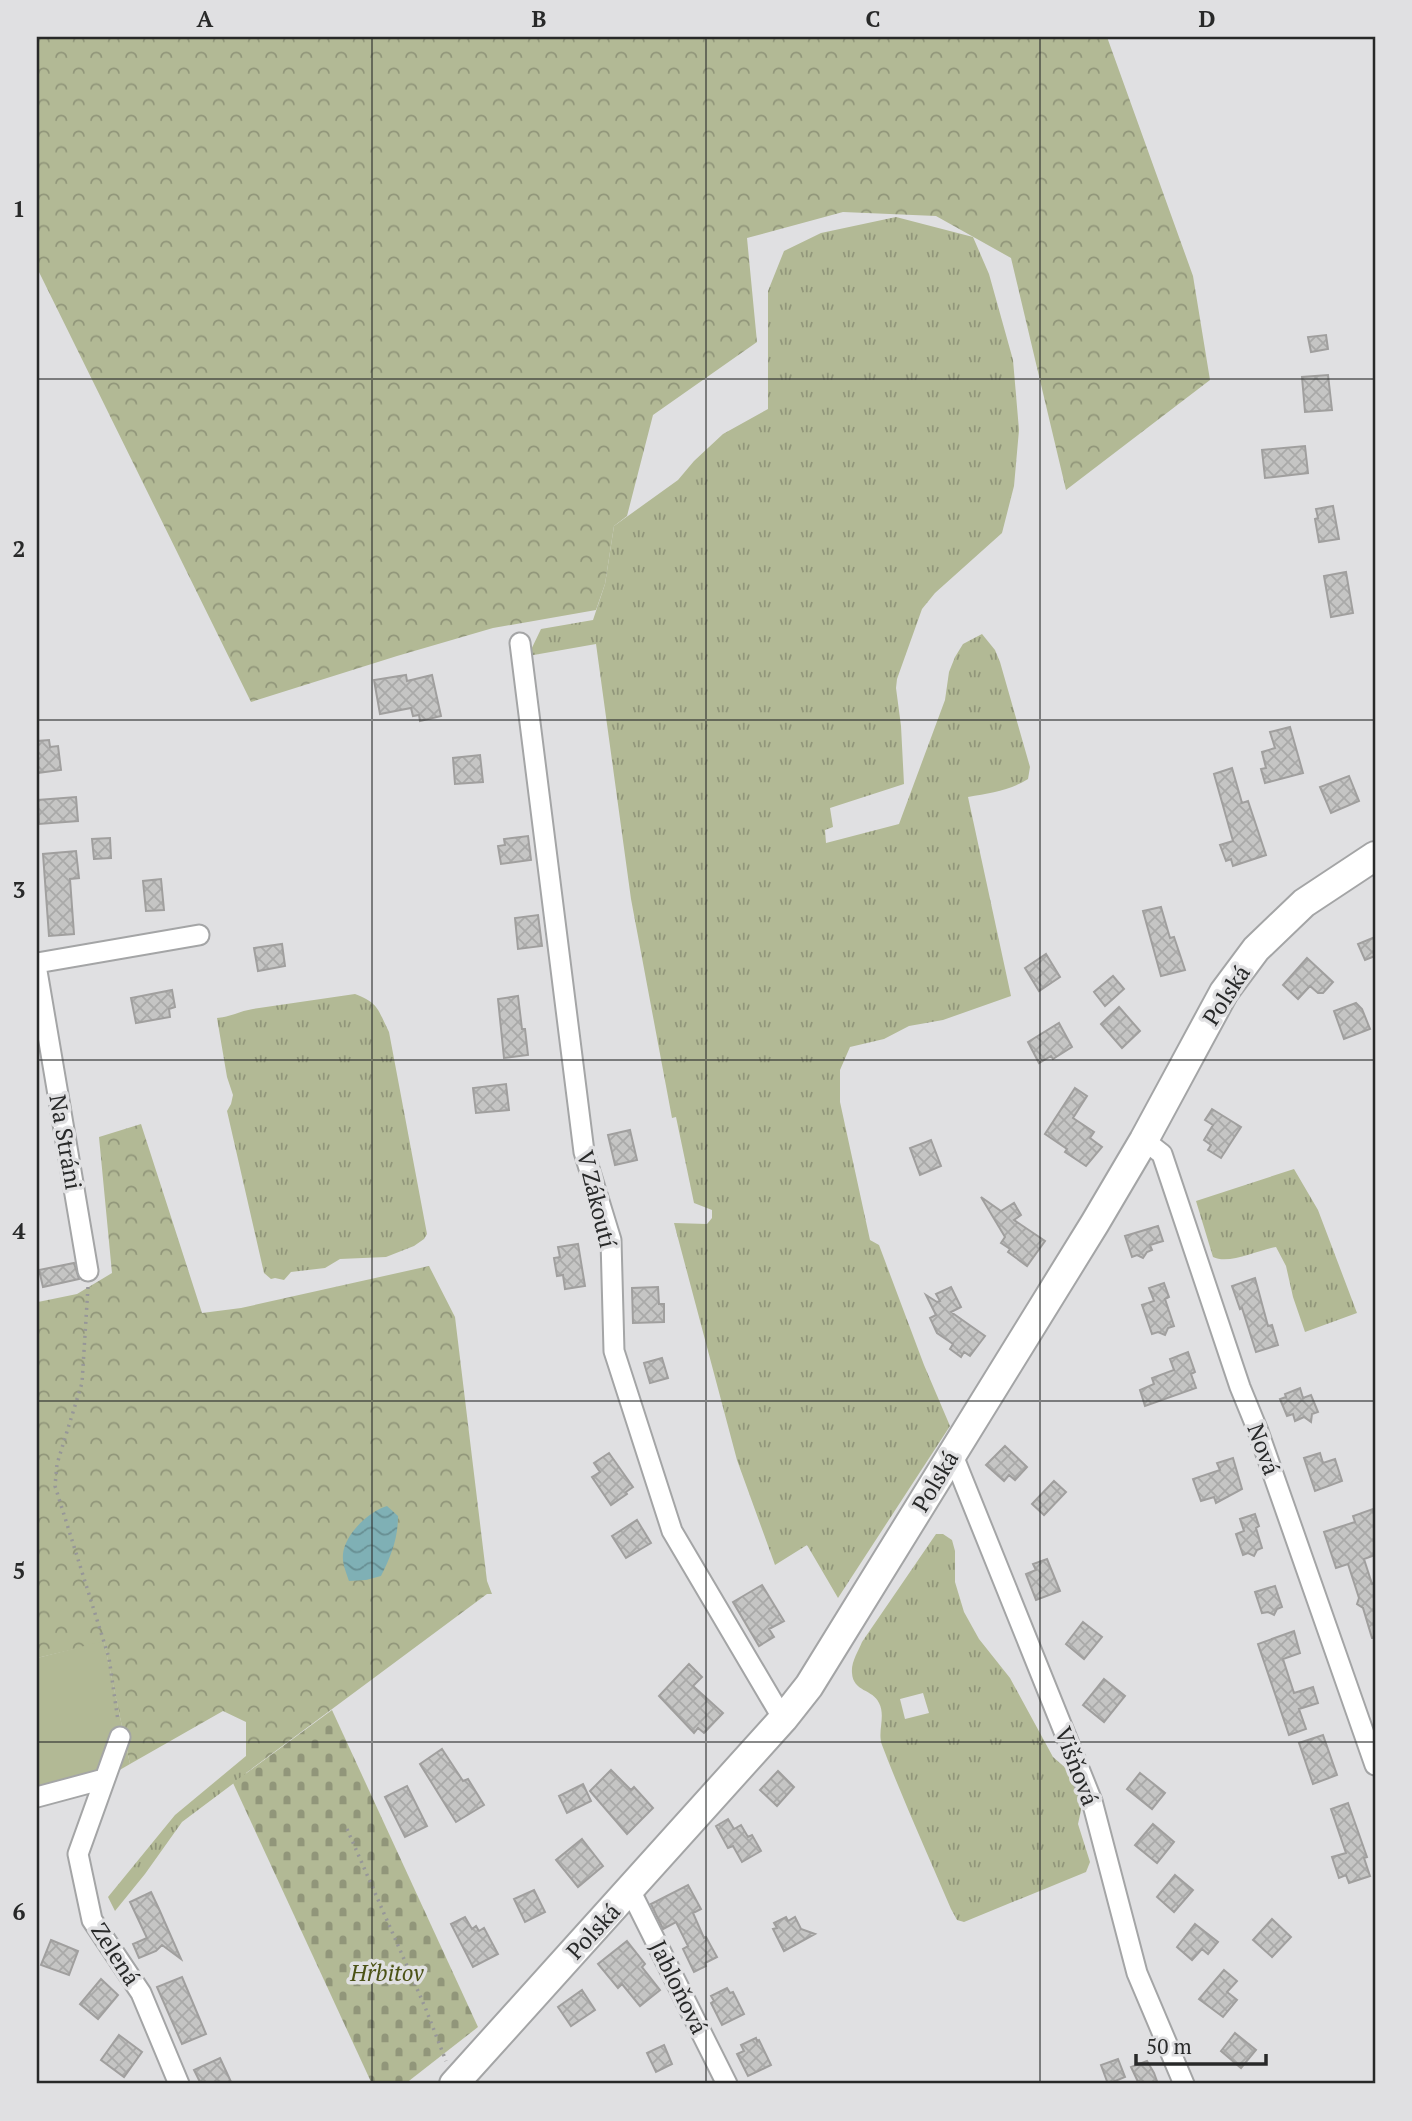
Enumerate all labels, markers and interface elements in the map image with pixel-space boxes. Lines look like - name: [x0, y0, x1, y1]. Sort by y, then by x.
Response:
- text: A: [197, 3, 214, 34]
- text: B: [532, 3, 547, 34]
- text: C: [866, 3, 881, 34]
- text: D: [1199, 3, 1216, 34]
- text: 1: [13, 193, 26, 224]
- text: 2: [13, 533, 26, 564]
- text: 3: [13, 874, 26, 905]
- street label: Polská: [1195, 959, 1257, 1031]
- street label: Na Stráni: [42, 1092, 90, 1192]
- street label: V Zákoutí: [570, 1147, 624, 1251]
- text: 4: [13, 1215, 26, 1246]
- street label: Nová: [1240, 1419, 1288, 1479]
- street label: Polská: [905, 1444, 966, 1517]
- text: 5: [13, 1555, 26, 1586]
- street label: Višňová: [1048, 1722, 1106, 1810]
- text: 6: [13, 1896, 26, 1927]
- street label: Polská: [559, 1896, 627, 1966]
- street label: Zelená: [84, 1917, 148, 1992]
- street label: Jabloňová: [643, 1935, 715, 2039]
- park label: Hřbitov: [349, 1957, 425, 1988]
- scale bar: [1136, 2023, 1265, 2067]
- text: 50 m: [1146, 2032, 1192, 2060]

